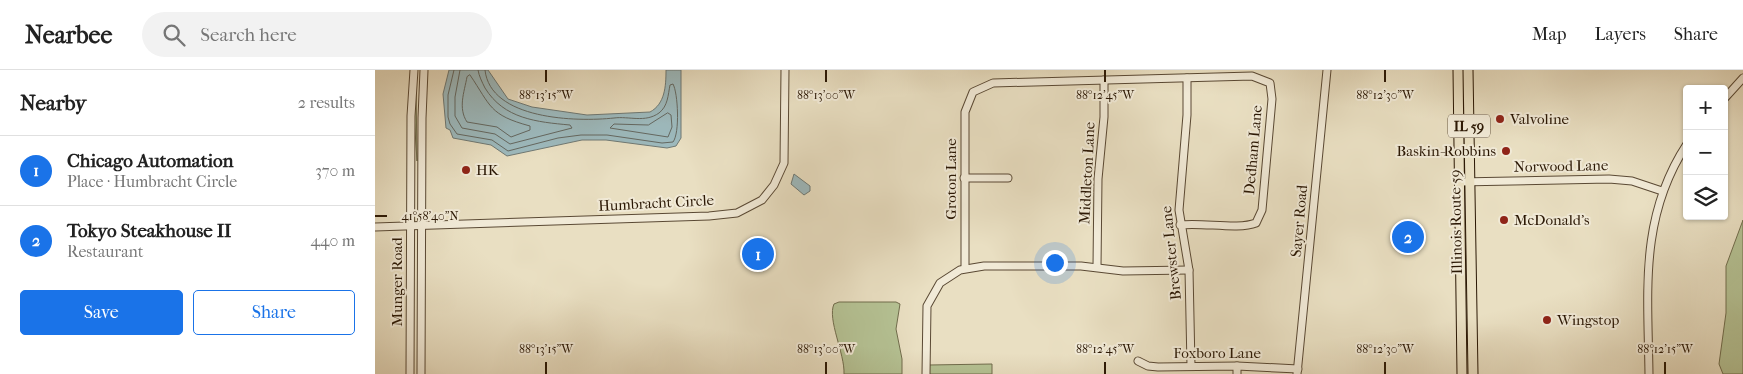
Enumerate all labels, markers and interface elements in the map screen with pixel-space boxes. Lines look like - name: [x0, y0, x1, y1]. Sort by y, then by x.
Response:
- search box: [142, 12, 492, 57]
- text: Nearbee: [25, 21, 112, 49]
- icon: search: [160, 21, 188, 49]
- text: Search here: [200, 24, 297, 46]
- text: Map: [1532, 24, 1566, 45]
- text: Layers: [1594, 24, 1646, 45]
- text: Share: [1674, 24, 1718, 45]
- map controls: [1683, 85, 1728, 220]
- button: +: [1683, 85, 1728, 130]
- text: 88°13'15"W: [519, 88, 574, 102]
- text: 88°13'00"W: [797, 88, 856, 102]
- text: 88°12'45"W: [1076, 88, 1135, 102]
- text: 88°12'30"W: [1356, 88, 1415, 102]
- text: Nearby: [20, 91, 86, 115]
- text: 2 results: [298, 93, 355, 112]
- street label: Dedham Lane: [1240, 104, 1266, 196]
- place label: Valvoline: [1509, 110, 1570, 128]
- marker: Valvoline: [1494, 113, 1506, 125]
- road number: IL 59: [1448, 114, 1490, 138]
- street label: Middleton Lane: [1075, 121, 1099, 225]
- button: −: [1683, 130, 1728, 175]
- street label: Groton Lane: [942, 138, 960, 220]
- place label: Baskin-Robbins: [1397, 142, 1496, 160]
- marker: Baskin-Robbins: [1500, 145, 1512, 157]
- text: Chicago Automation: [67, 150, 233, 172]
- street label: Norwood Lane: [1514, 156, 1609, 176]
- text: 1: [33, 161, 39, 180]
- text: 370 m: [315, 161, 355, 180]
- place label: HK: [476, 161, 500, 179]
- marker: HK: [460, 164, 472, 176]
- street label: Illinois Route 59: [1446, 169, 1466, 275]
- text: Place · Humbracht Circle: [67, 172, 237, 191]
- button: layers: [1683, 175, 1728, 220]
- street label: Sayer Road: [1287, 183, 1311, 258]
- street label: Humbracht Circle: [598, 191, 715, 215]
- street label: Brewster Lane: [1157, 204, 1185, 301]
- text: 41°58'40"N: [401, 209, 459, 223]
- place label: McDonald's: [1514, 211, 1590, 229]
- marker: McDonald's: [1498, 214, 1510, 226]
- pin: 2: [1392, 218, 1424, 256]
- text: Tokyo Steakhouse II: [67, 220, 231, 242]
- text: 2: [32, 231, 40, 250]
- text: 440 m: [310, 231, 355, 250]
- pin: 1: [742, 235, 774, 273]
- street label: Munger Road: [388, 237, 406, 327]
- text: Restaurant: [67, 242, 143, 261]
- your location: [1042, 250, 1068, 276]
- button: Save: [20, 290, 183, 335]
- button: Share: [193, 290, 355, 335]
- place label: Wingstop: [1556, 311, 1619, 329]
- marker: Wingstop: [1541, 314, 1553, 326]
- text: 88°13'15"W: [519, 342, 574, 356]
- text: 88°13'00"W: [797, 342, 856, 356]
- text: 88°12'45"W: [1076, 342, 1135, 356]
- text: 88°12'30"W: [1356, 342, 1415, 356]
- text: 88°12'15"W: [1637, 342, 1694, 356]
- street label: Foxboro Lane: [1173, 344, 1261, 362]

